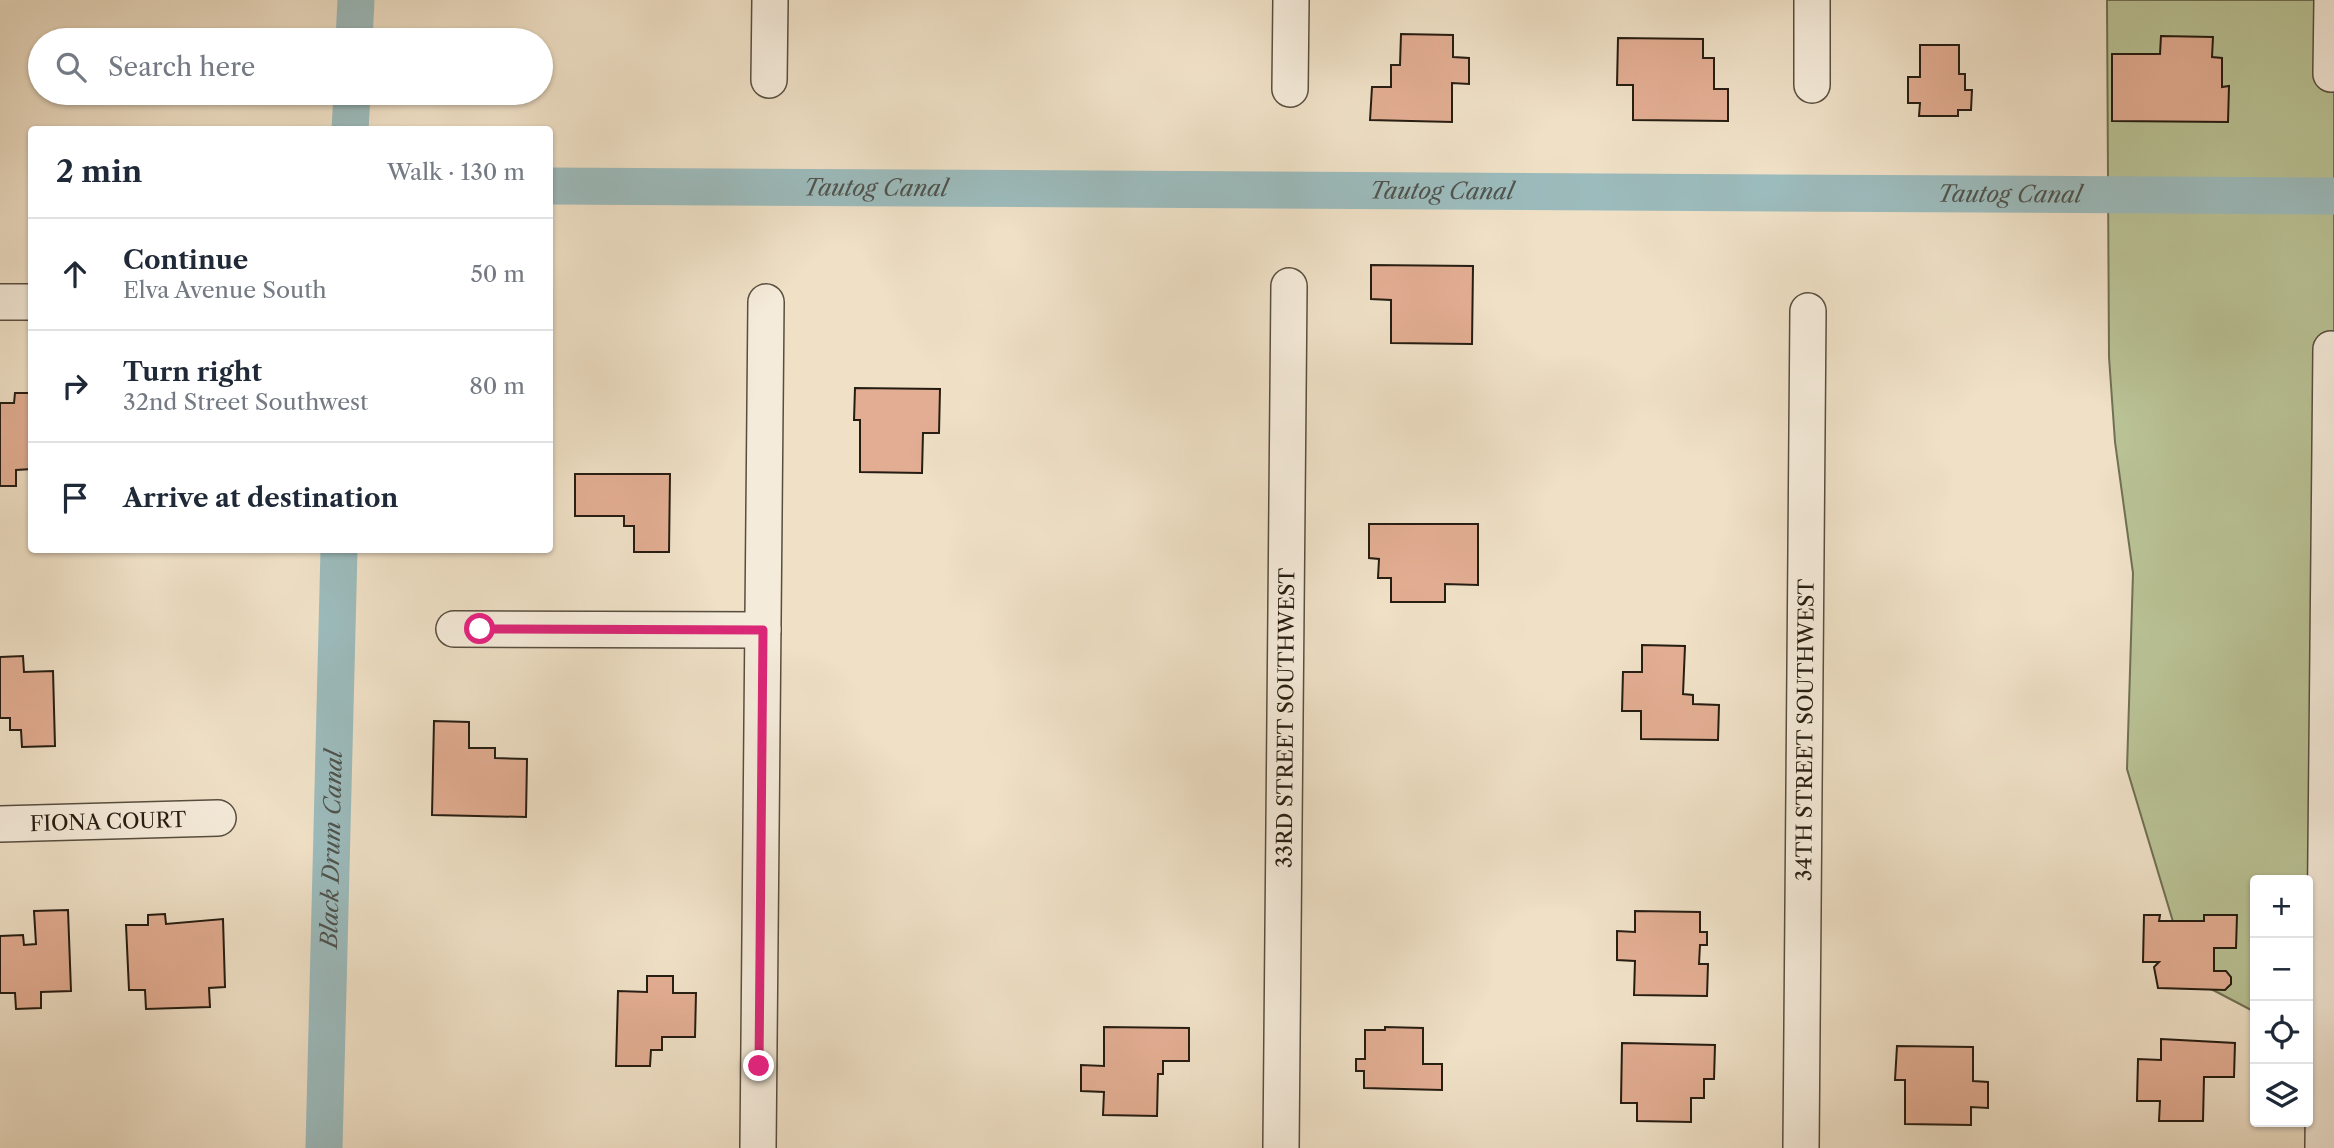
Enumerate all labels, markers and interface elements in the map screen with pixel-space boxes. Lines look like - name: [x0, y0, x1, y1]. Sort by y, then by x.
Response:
- search box: [28, 28, 553, 105]
- icon: search: [52, 48, 90, 86]
- text: Search here: [108, 51, 255, 83]
- text: 2 min: [56, 153, 142, 190]
- text: Walk · 130 m: [387, 158, 525, 186]
- water label: Tautog Canal: [804, 173, 951, 202]
- water label: Tautog Canal: [1370, 177, 1517, 205]
- water label: Tautog Canal: [1938, 180, 2085, 209]
- text: Continue: [123, 244, 248, 276]
- icon: ahead: [56, 255, 94, 293]
- text: 50 m: [470, 260, 525, 288]
- text: Elva Avenue South: [123, 276, 327, 304]
- text: Turn right: [123, 356, 262, 388]
- icon: right: [56, 367, 94, 405]
- text: 80 m: [469, 372, 525, 400]
- text: 32nd Street Southwest: [123, 388, 368, 416]
- icon: arrive: [56, 479, 94, 517]
- text: Arrive at destination: [123, 482, 398, 514]
- street label: 33RD STREET SOUTHWEST: [1271, 568, 1299, 868]
- street label: 34TH STREET SOUTHWEST: [1791, 579, 1818, 881]
- route start: [464, 613, 495, 644]
- water label: Black Drum Canal: [315, 747, 348, 951]
- street label: FIONA COURT: [29, 806, 187, 836]
- map controls: [2250, 875, 2313, 1127]
- button: +: [2250, 875, 2313, 938]
- button: −: [2250, 938, 2313, 1001]
- button: locate: [2250, 1001, 2313, 1064]
- route end: [743, 1050, 774, 1081]
- button: layers: [2250, 1064, 2313, 1127]

